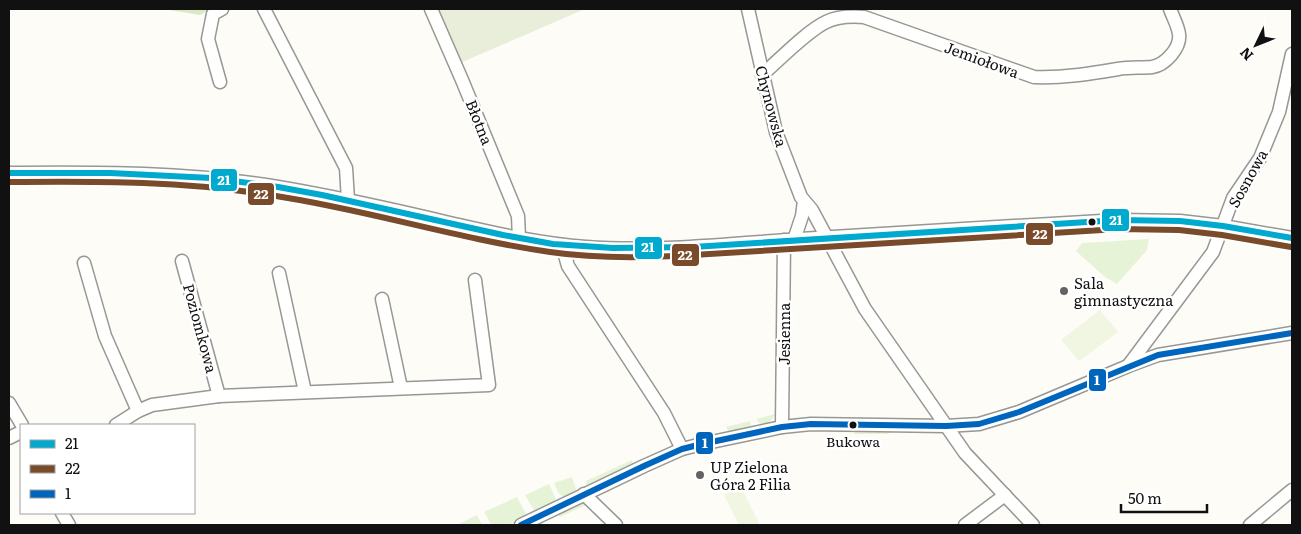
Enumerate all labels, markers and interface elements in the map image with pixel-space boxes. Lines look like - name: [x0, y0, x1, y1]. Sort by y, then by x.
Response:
- north arrow: [1231, 20, 1281, 70]
- street label: Jemiołowa: [941, 35, 1023, 83]
- text: N: [1234, 43, 1257, 66]
- street label: Chynowska: [750, 63, 794, 150]
- street label: Błotna: [461, 96, 500, 149]
- street label: Sosnowa: [1222, 144, 1273, 211]
- line badge: 21: [210, 168, 238, 192]
- text: 21: [217, 169, 231, 189]
- line badge: 22: [247, 182, 275, 206]
- text: 22: [253, 183, 269, 203]
- line badge: 21: [1101, 208, 1130, 232]
- text: 21: [1109, 209, 1123, 229]
- unlabelled marker: [1087, 217, 1097, 227]
- line badge: 22: [1025, 222, 1054, 246]
- text: 22: [1032, 223, 1048, 243]
- line badge: 21: [634, 236, 663, 260]
- text: 21: [641, 236, 655, 256]
- line badge: 22: [671, 243, 700, 267]
- text: 22: [677, 244, 693, 264]
- place label: Sala gimnastyczna: [1074, 271, 1174, 311]
- street label: Poziomkowa: [178, 281, 224, 376]
- marker: Sala gimnastyczna: [1058, 285, 1070, 297]
- street label: Jesienna: [772, 302, 795, 365]
- line badge: 1: [1088, 368, 1107, 392]
- text: 1: [1094, 369, 1100, 389]
- marker: Bukowa: [848, 420, 858, 430]
- legend: [20, 424, 195, 514]
- text: 21: [65, 431, 79, 454]
- line badge: 1: [695, 431, 714, 455]
- place label: Bukowa: [826, 431, 880, 451]
- text: 1: [702, 432, 708, 452]
- place label: UP Zielona Góra 2 Filia: [710, 455, 792, 495]
- text: 22: [65, 456, 81, 479]
- marker: UP Zielona Góra 2 Filia: [694, 469, 706, 481]
- text: 1: [65, 481, 71, 504]
- scale bar: [1121, 482, 1207, 514]
- text: 50 m: [1128, 486, 1162, 509]

